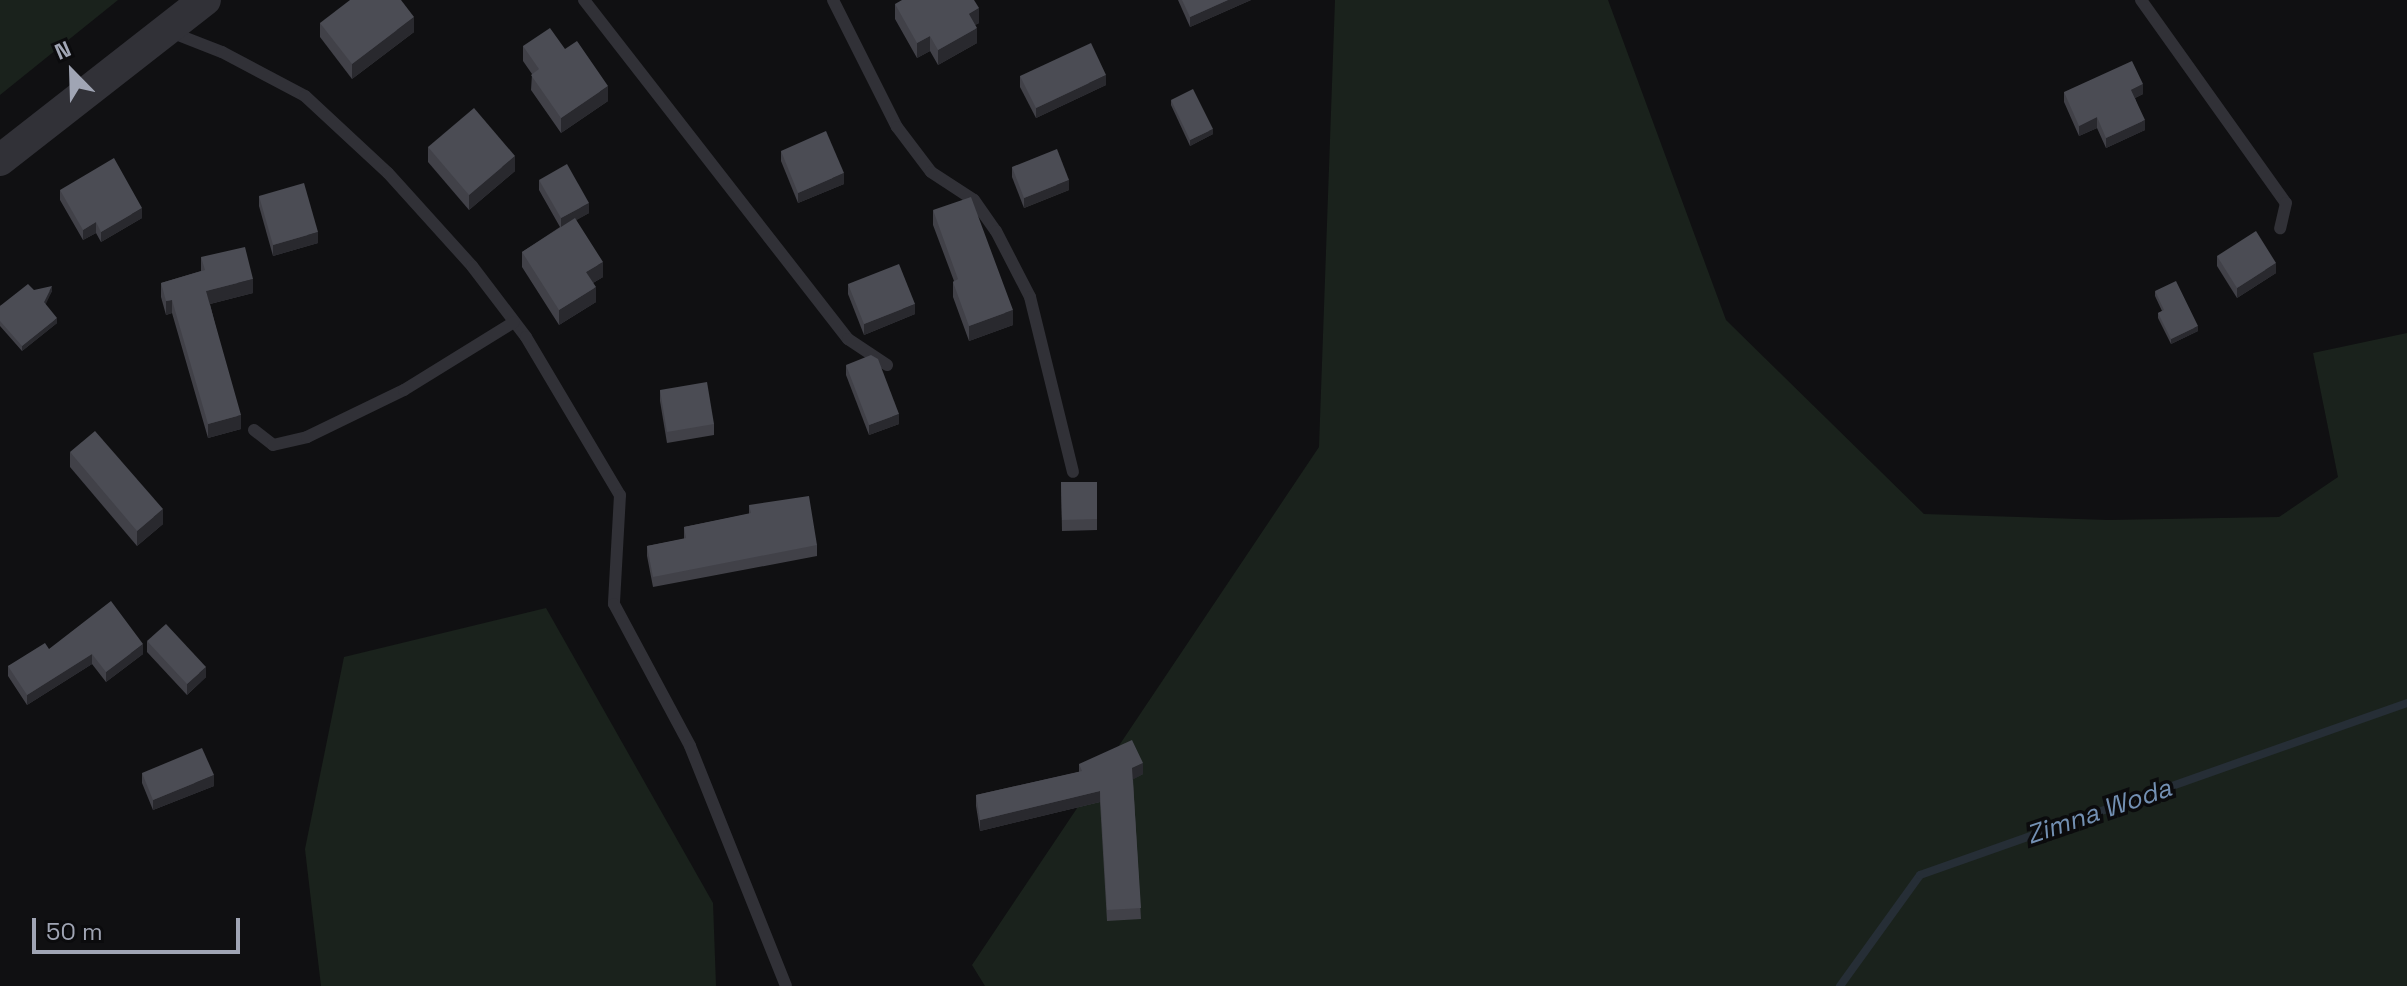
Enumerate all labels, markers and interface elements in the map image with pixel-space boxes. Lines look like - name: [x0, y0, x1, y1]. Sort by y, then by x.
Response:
- north arrow: [32, 32, 112, 112]
- text: N: [50, 34, 75, 66]
- water label: Zimna Woda: [2022, 773, 2176, 851]
- scale bar: [36, 902, 244, 952]
- text: 50 m: [46, 916, 103, 947]

